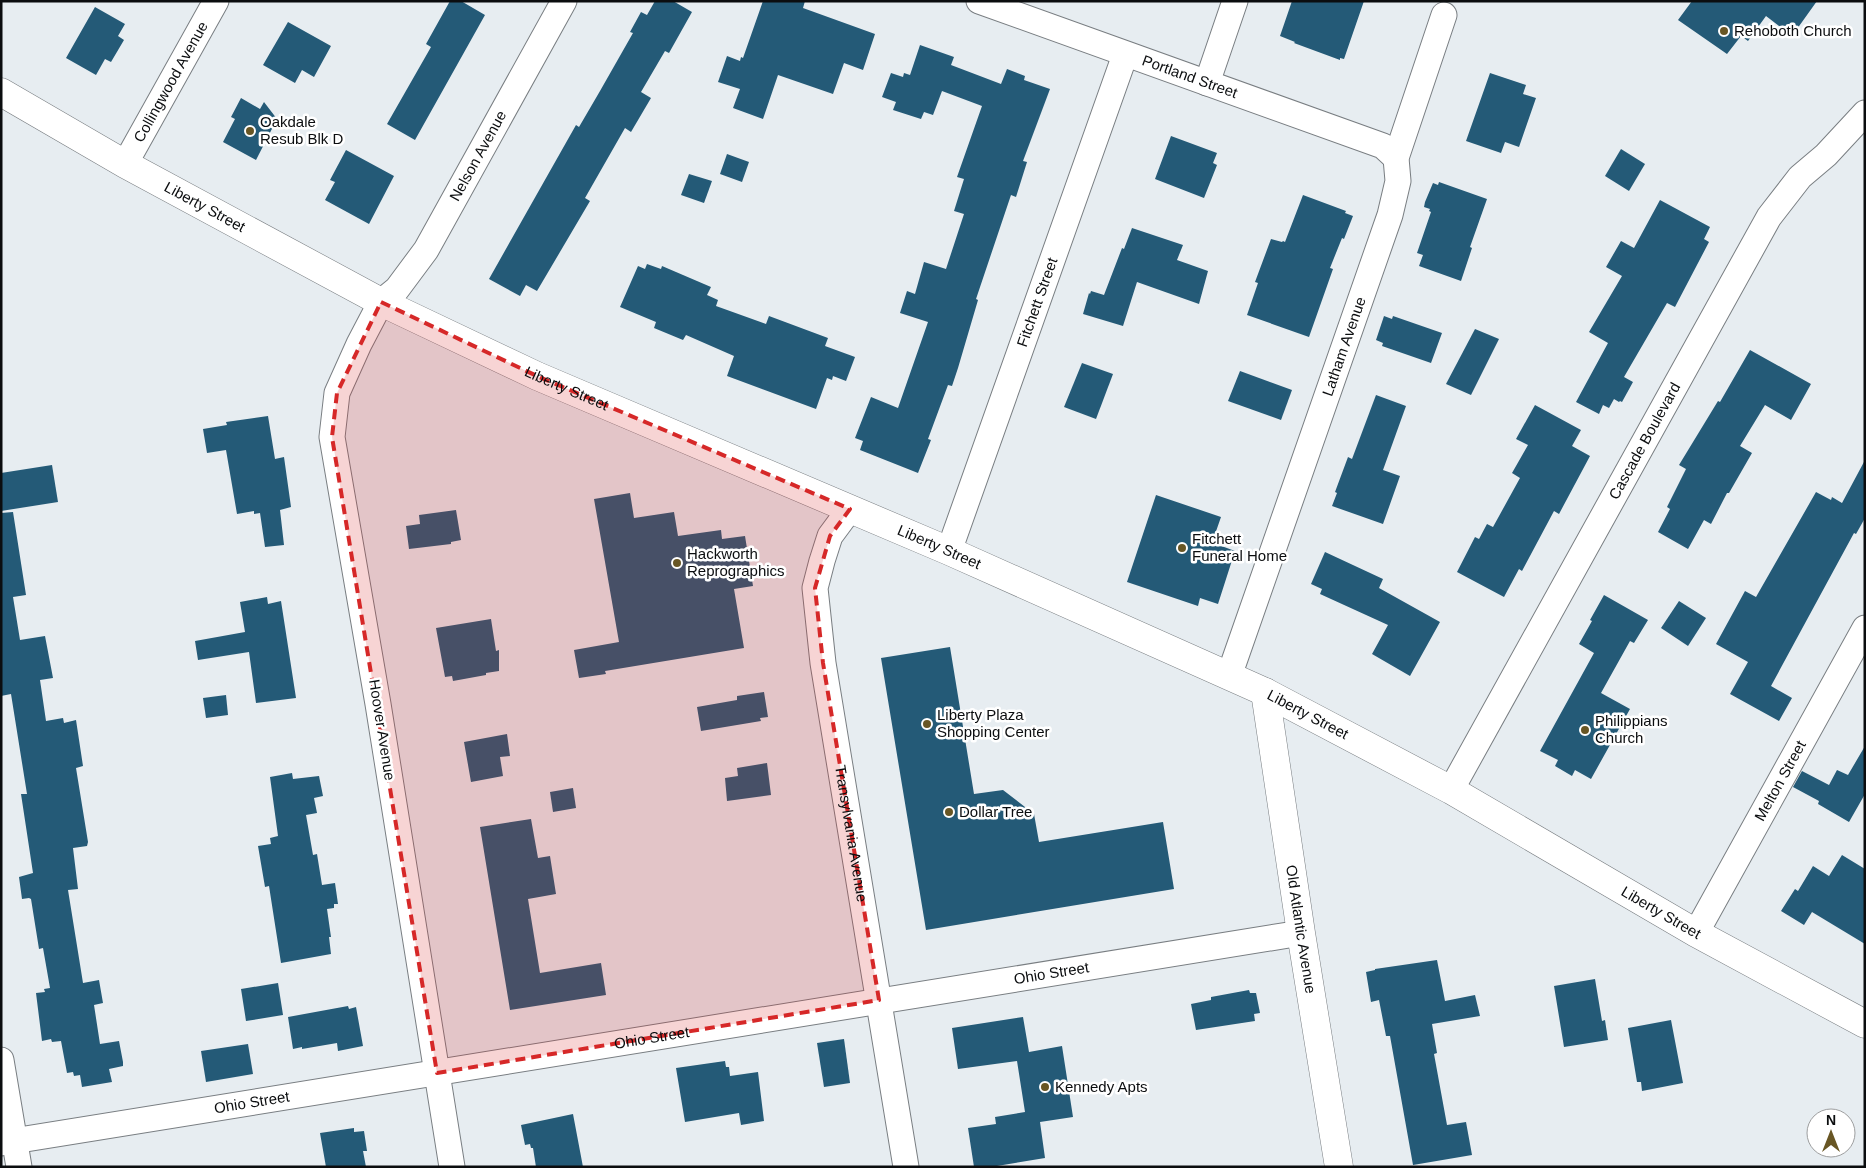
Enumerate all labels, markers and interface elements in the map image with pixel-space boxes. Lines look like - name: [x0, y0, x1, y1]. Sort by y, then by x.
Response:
- street label: Collingwood Avenue: [130, 18, 211, 145]
- place label: Rehoboth Church: [1734, 22, 1852, 39]
- marker: Rehoboth Church: [1718, 25, 1730, 37]
- street label: Portland Street: [1140, 51, 1241, 101]
- street label: Nelson Avenue: [446, 108, 510, 204]
- place label: Oakdale Resub Blk D: [260, 113, 344, 147]
- marker: Oakdale Resub Blk D: [244, 125, 256, 137]
- street label: Liberty Street: [162, 178, 249, 236]
- street label: Fitchett Street: [1013, 254, 1061, 349]
- street label: Latham Avenue: [1318, 294, 1369, 398]
- street label: Liberty Street: [522, 363, 612, 414]
- street label: Cascade Boulevard: [1605, 380, 1683, 502]
- street label: Liberty Street: [895, 521, 985, 573]
- place label: Fitchett Funeral Home: [1192, 530, 1287, 564]
- marker: Fitchett Funeral Home: [1176, 542, 1188, 554]
- place label: Hackworth Reprographics: [687, 545, 785, 579]
- marker: Hackworth Reprographics: [671, 557, 683, 569]
- street label: Hoover Avenue: [366, 678, 399, 782]
- street label: Liberty Street: [1265, 686, 1352, 743]
- place label: Liberty Plaza Shopping Center: [937, 706, 1050, 740]
- place label: Philippians Church: [1595, 712, 1668, 746]
- marker: Liberty Plaza Shopping Center: [921, 718, 933, 730]
- marker: Philippians Church: [1579, 724, 1591, 736]
- street label: Melton Street: [1751, 737, 1809, 824]
- street label: Transylvania Avenue: [832, 764, 871, 903]
- place label: Dollar Tree: [959, 803, 1032, 820]
- marker: Dollar Tree: [943, 806, 955, 818]
- street label: Old Atlantic Avenue: [1283, 864, 1320, 995]
- street label: Liberty Street: [1618, 882, 1705, 942]
- street label: Ohio Street: [1012, 958, 1091, 987]
- street label: Ohio Street: [613, 1023, 691, 1052]
- place label: Kennedy Apts: [1055, 1078, 1148, 1095]
- marker: Kennedy Apts: [1039, 1081, 1051, 1093]
- street label: Ohio Street: [213, 1087, 291, 1116]
- north arrow: [1806, 1108, 1856, 1158]
- text: N: [1826, 1112, 1836, 1128]

